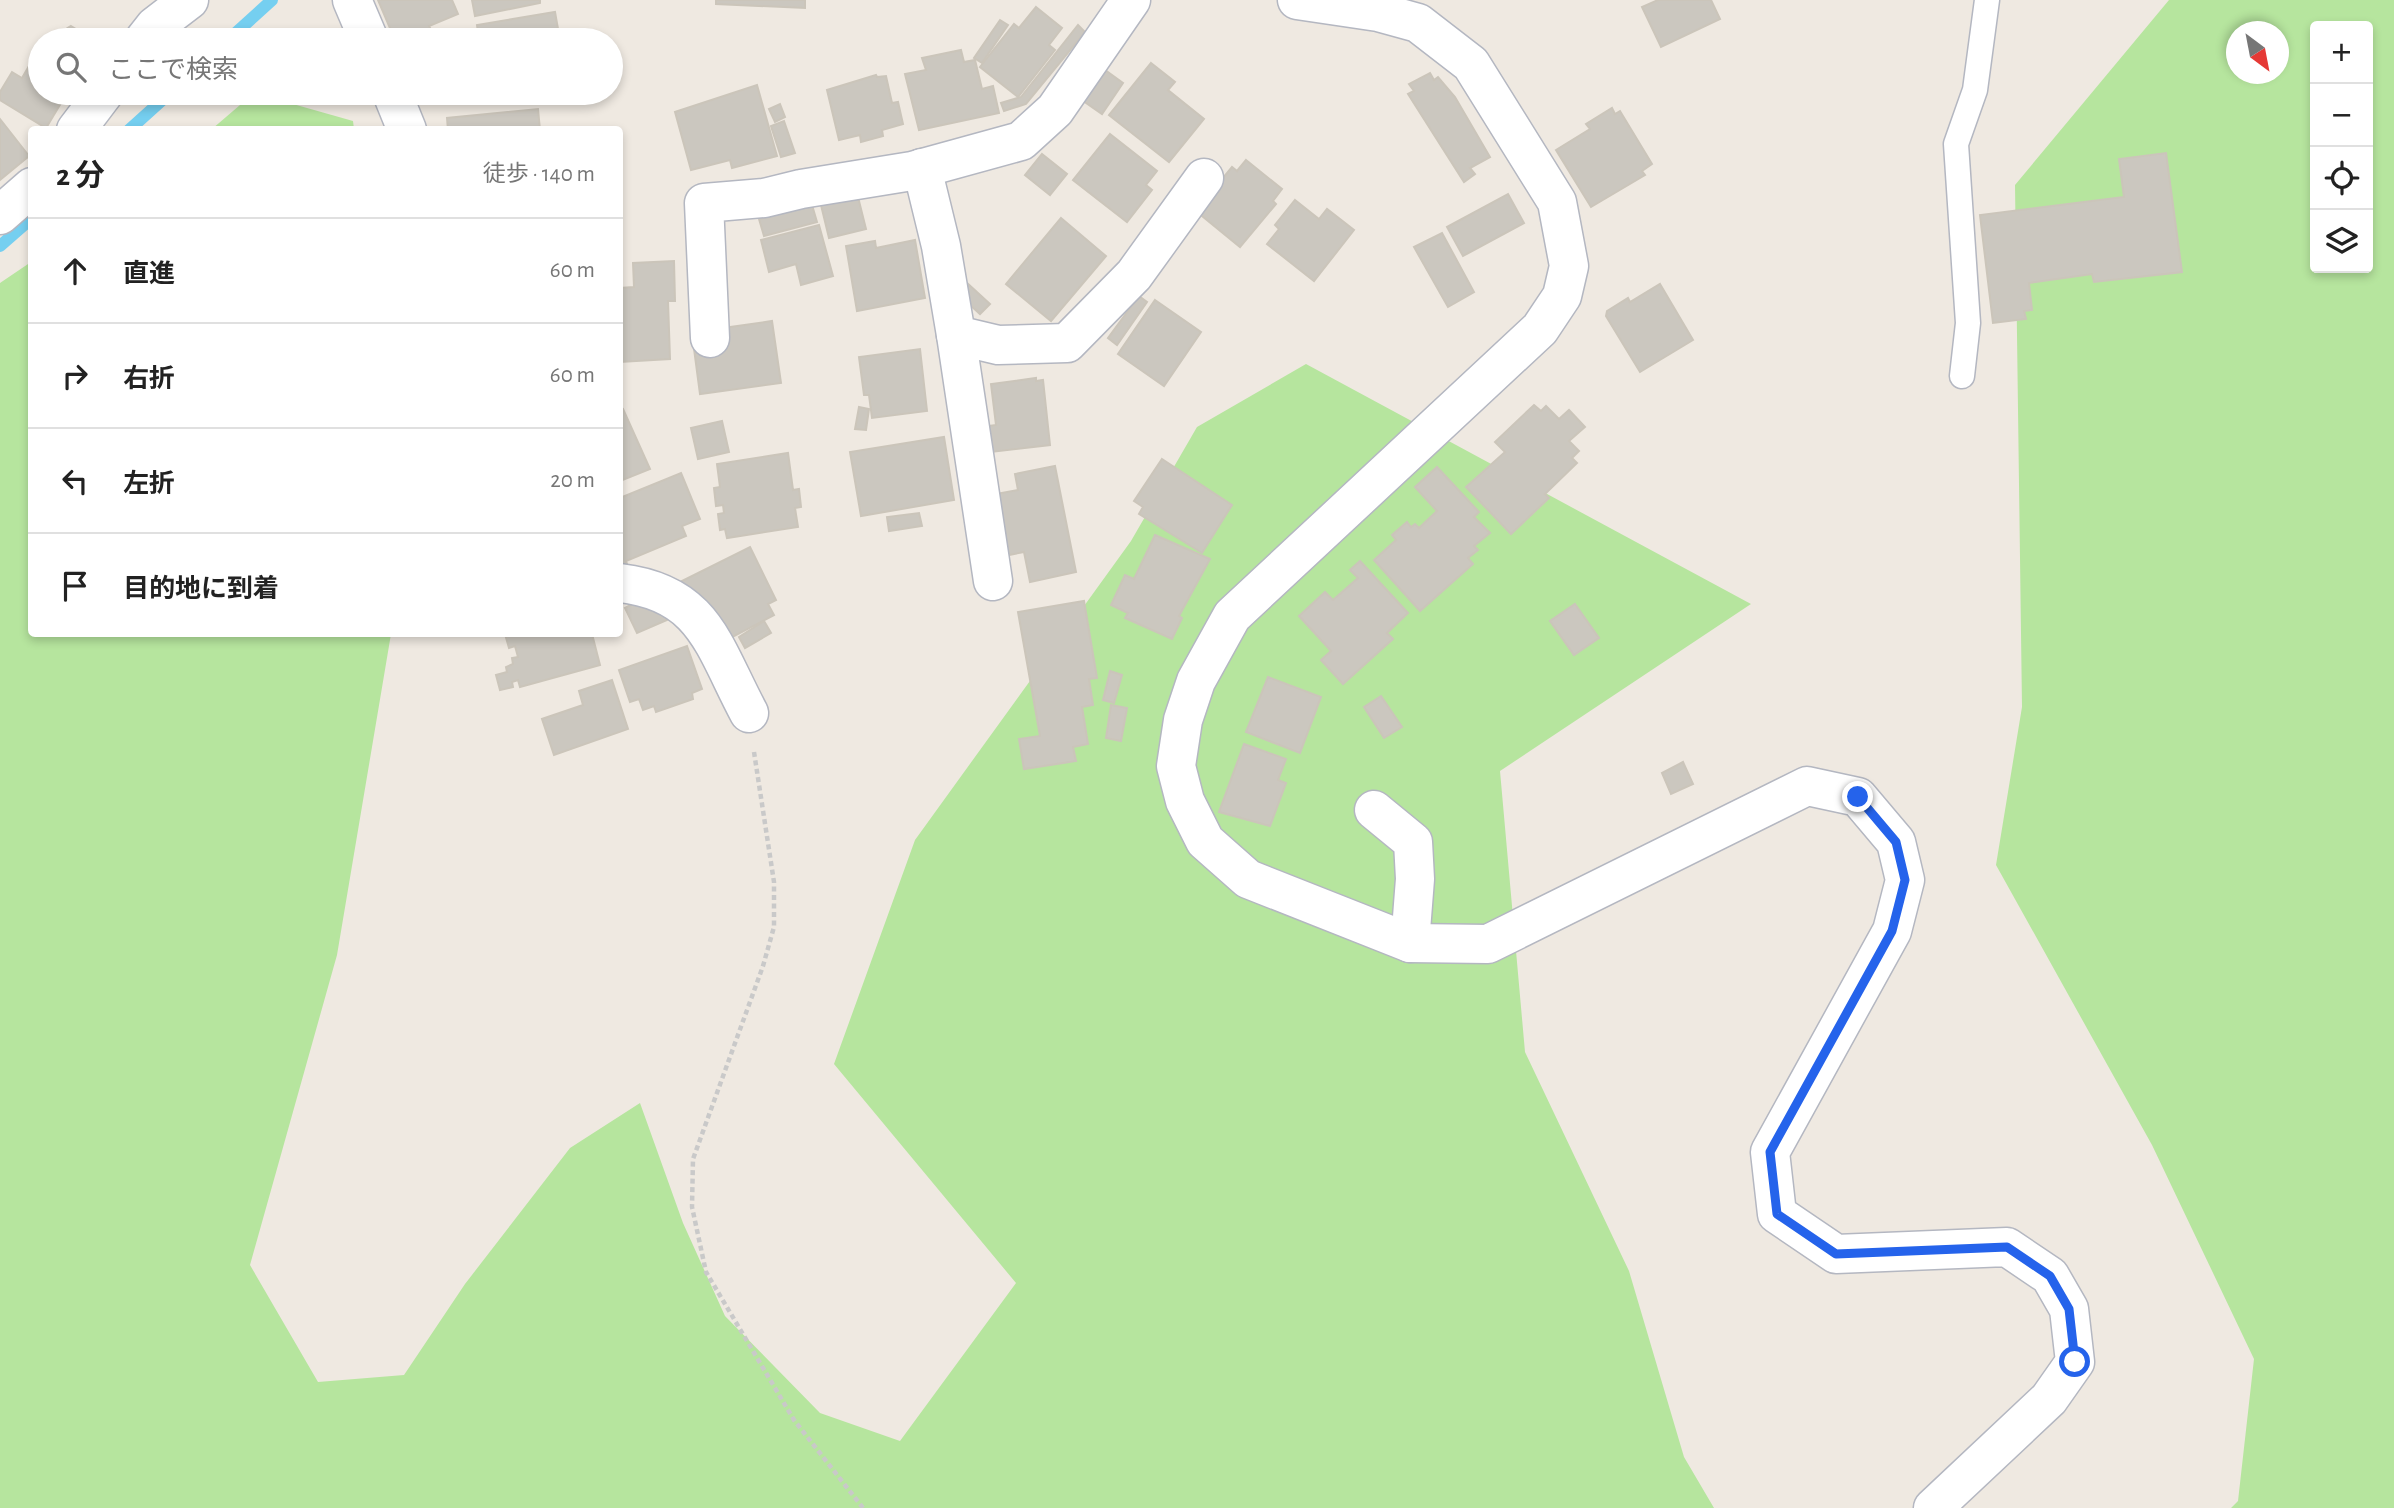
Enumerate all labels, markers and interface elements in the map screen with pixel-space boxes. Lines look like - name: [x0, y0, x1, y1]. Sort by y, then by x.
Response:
- north arrow: [2226, 21, 2289, 84]
- map controls: [2310, 21, 2373, 273]
- button: +: [2310, 21, 2373, 84]
- search box: [28, 28, 623, 105]
- icon: search: [52, 48, 90, 86]
- text: ここで検索: [108, 57, 238, 83]
- button: −: [2310, 84, 2373, 147]
- button: locate: [2310, 147, 2373, 210]
- text: 2 分: [56, 161, 105, 191]
- text: 徒歩 · 140 m: [483, 163, 595, 186]
- button: layers: [2310, 210, 2373, 273]
- icon: ahead: [56, 252, 94, 290]
- text: 60 m: [550, 259, 595, 282]
- text: 直進: [123, 261, 175, 287]
- icon: right: [56, 357, 94, 395]
- text: 60 m: [550, 364, 595, 387]
- text: 右折: [123, 366, 175, 392]
- icon: left: [56, 462, 94, 500]
- text: 20 m: [550, 469, 595, 492]
- text: 左折: [123, 471, 175, 497]
- icon: arrive: [56, 567, 94, 605]
- text: 目的地に到着: [123, 576, 279, 602]
- route end: [1842, 781, 1873, 812]
- route start: [2059, 1346, 2090, 1377]

